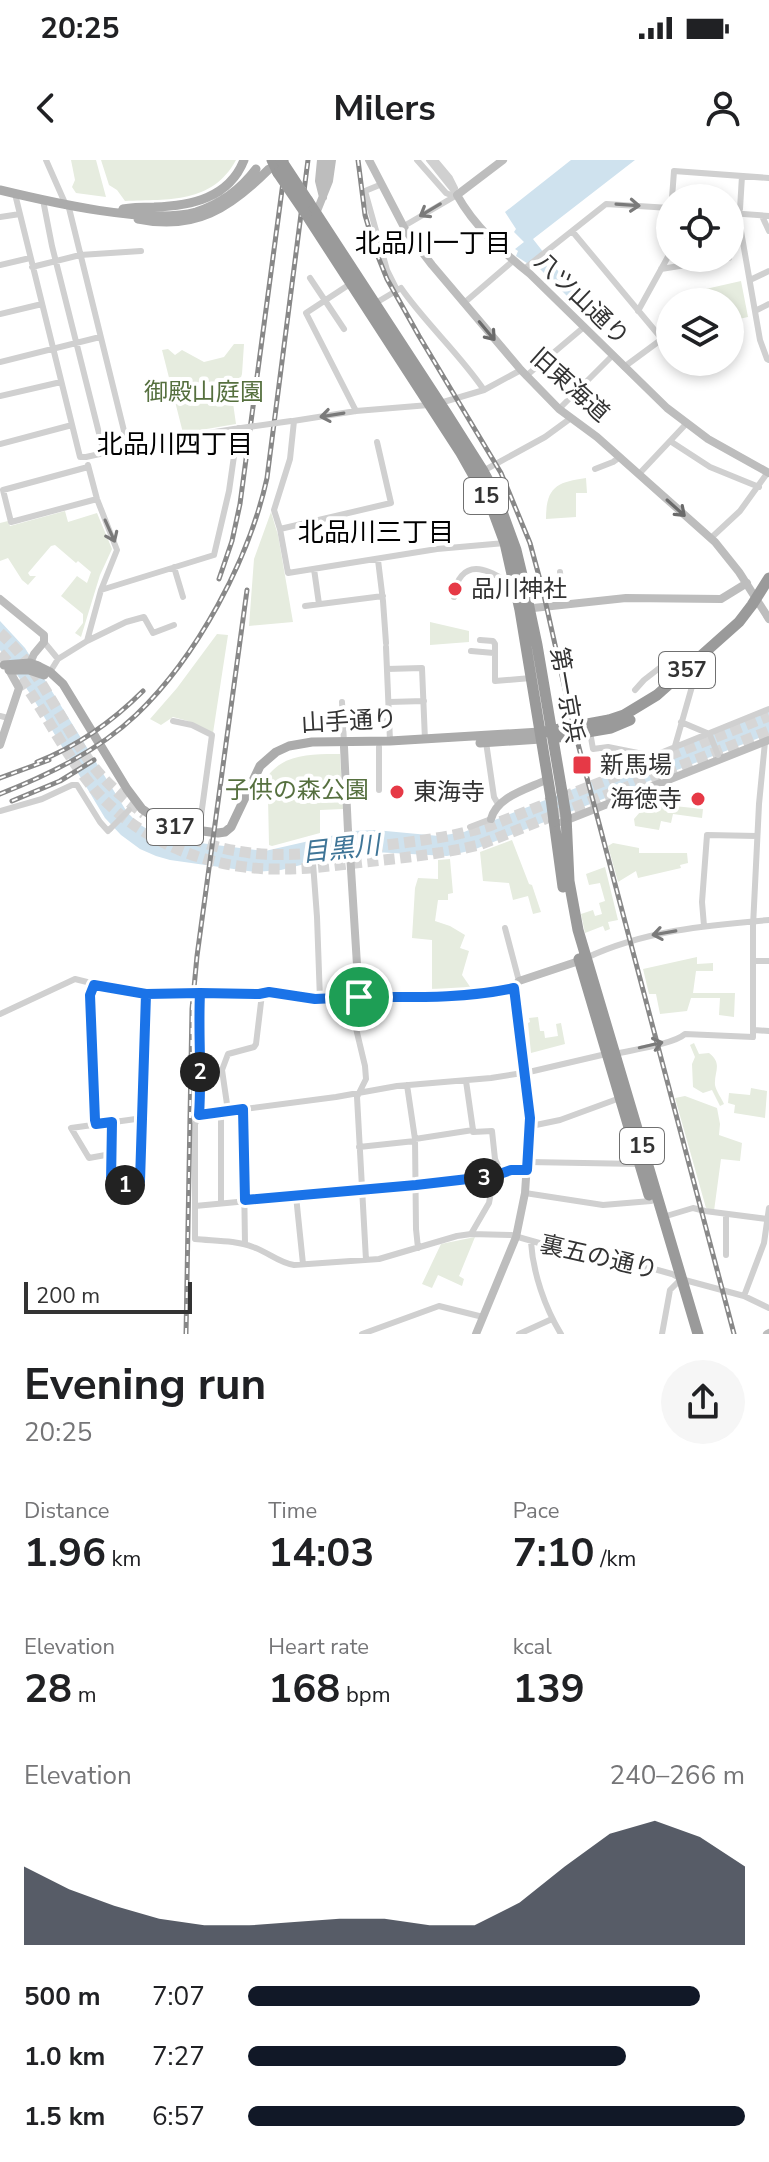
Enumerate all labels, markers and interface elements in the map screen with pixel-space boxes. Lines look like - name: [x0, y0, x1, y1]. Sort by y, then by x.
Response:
- text: 20:25: [40, 8, 119, 49]
- text: Milers: [333, 84, 436, 133]
- icon: back: [24, 86, 68, 130]
- icon: person: [701, 86, 745, 130]
- map controls: [656, 184, 744, 376]
- button: locate: [656, 184, 744, 272]
- one-way arrow: [614, 198, 641, 213]
- one-way arrow: [419, 202, 442, 218]
- district label: 北品川一丁目: [355, 226, 511, 261]
- street label: 八ツ山通り: [528, 246, 636, 352]
- button: layers: [656, 288, 744, 376]
- one-way arrow: [478, 320, 496, 340]
- street label: 旧東海道: [524, 341, 616, 429]
- park label: 御殿山庭園: [144, 376, 264, 408]
- one-way arrow: [320, 408, 345, 423]
- district label: 北品川四丁目: [97, 427, 253, 462]
- road number: 15: [464, 478, 508, 514]
- one-way arrow: [666, 499, 686, 517]
- district label: 北品川三丁目: [298, 515, 454, 550]
- one-way arrow: [103, 519, 118, 543]
- place label: 品川神社: [471, 573, 567, 605]
- marker: 品川神社: [446, 580, 464, 598]
- street label: 第一京浜: [543, 645, 591, 745]
- road number: 357: [659, 652, 715, 688]
- street label: 山手通り: [300, 703, 398, 739]
- place label: 新馬場: [600, 749, 672, 781]
- marker: 新馬場: [571, 754, 593, 776]
- park label: 子供の森公園: [225, 774, 369, 806]
- place label: 東海寺: [413, 776, 485, 808]
- marker: 東海寺: [388, 783, 406, 801]
- place label: 海徳寺: [610, 783, 682, 815]
- marker: 海徳寺: [689, 790, 707, 808]
- road number: 317: [147, 809, 203, 845]
- water label: 目黒川: [300, 827, 385, 870]
- one-way arrow: [652, 927, 677, 942]
- pin: [325, 963, 393, 1031]
- icon: arrive: [337, 975, 381, 1019]
- one-way arrow: [637, 1037, 663, 1052]
- pin: 2: [180, 1052, 220, 1092]
- text: 2: [193, 1057, 207, 1087]
- road number: 15: [620, 1128, 664, 1164]
- pin: 3: [464, 1158, 504, 1198]
- text: 3: [477, 1163, 491, 1193]
- pin: 1: [105, 1165, 145, 1205]
- text: 1: [118, 1170, 132, 1200]
- street label: 裏五の通り: [537, 1228, 661, 1286]
- scale bar: [24, 1278, 192, 1314]
- text: 200 m: [36, 1281, 100, 1311]
- text: Evening run: [24, 1355, 266, 1415]
- button: share: [661, 1360, 745, 1444]
- text: 20:25: [24, 1415, 92, 1450]
- text: Distance: [24, 1496, 109, 1526]
- text: Time: [268, 1496, 317, 1526]
- text: Pace: [513, 1496, 559, 1526]
- text: 1.96: [24, 1526, 106, 1580]
- text: 14:03: [268, 1526, 374, 1580]
- text: 7:10: [513, 1526, 595, 1580]
- text: km: [106, 1544, 141, 1574]
- text: /km: [595, 1544, 636, 1574]
- text: Elevation: [24, 1632, 115, 1662]
- text: Heart rate: [268, 1632, 369, 1662]
- text: kcal: [513, 1632, 552, 1662]
- text: 28: [24, 1662, 72, 1716]
- text: 168: [268, 1662, 340, 1716]
- text: 139: [513, 1662, 585, 1716]
- text: m: [72, 1680, 97, 1710]
- text: bpm: [340, 1680, 390, 1710]
- text: Elevation: [24, 1758, 132, 1793]
- text: 240–266 m: [609, 1758, 745, 1793]
- text: 500 m: [24, 1979, 101, 2014]
- text: 7:07: [152, 1979, 205, 2014]
- text: 1.0 km: [24, 2039, 105, 2074]
- text: 7:27: [152, 2039, 205, 2074]
- text: 1.5 km: [24, 2099, 105, 2134]
- text: 6:57: [152, 2099, 205, 2134]

